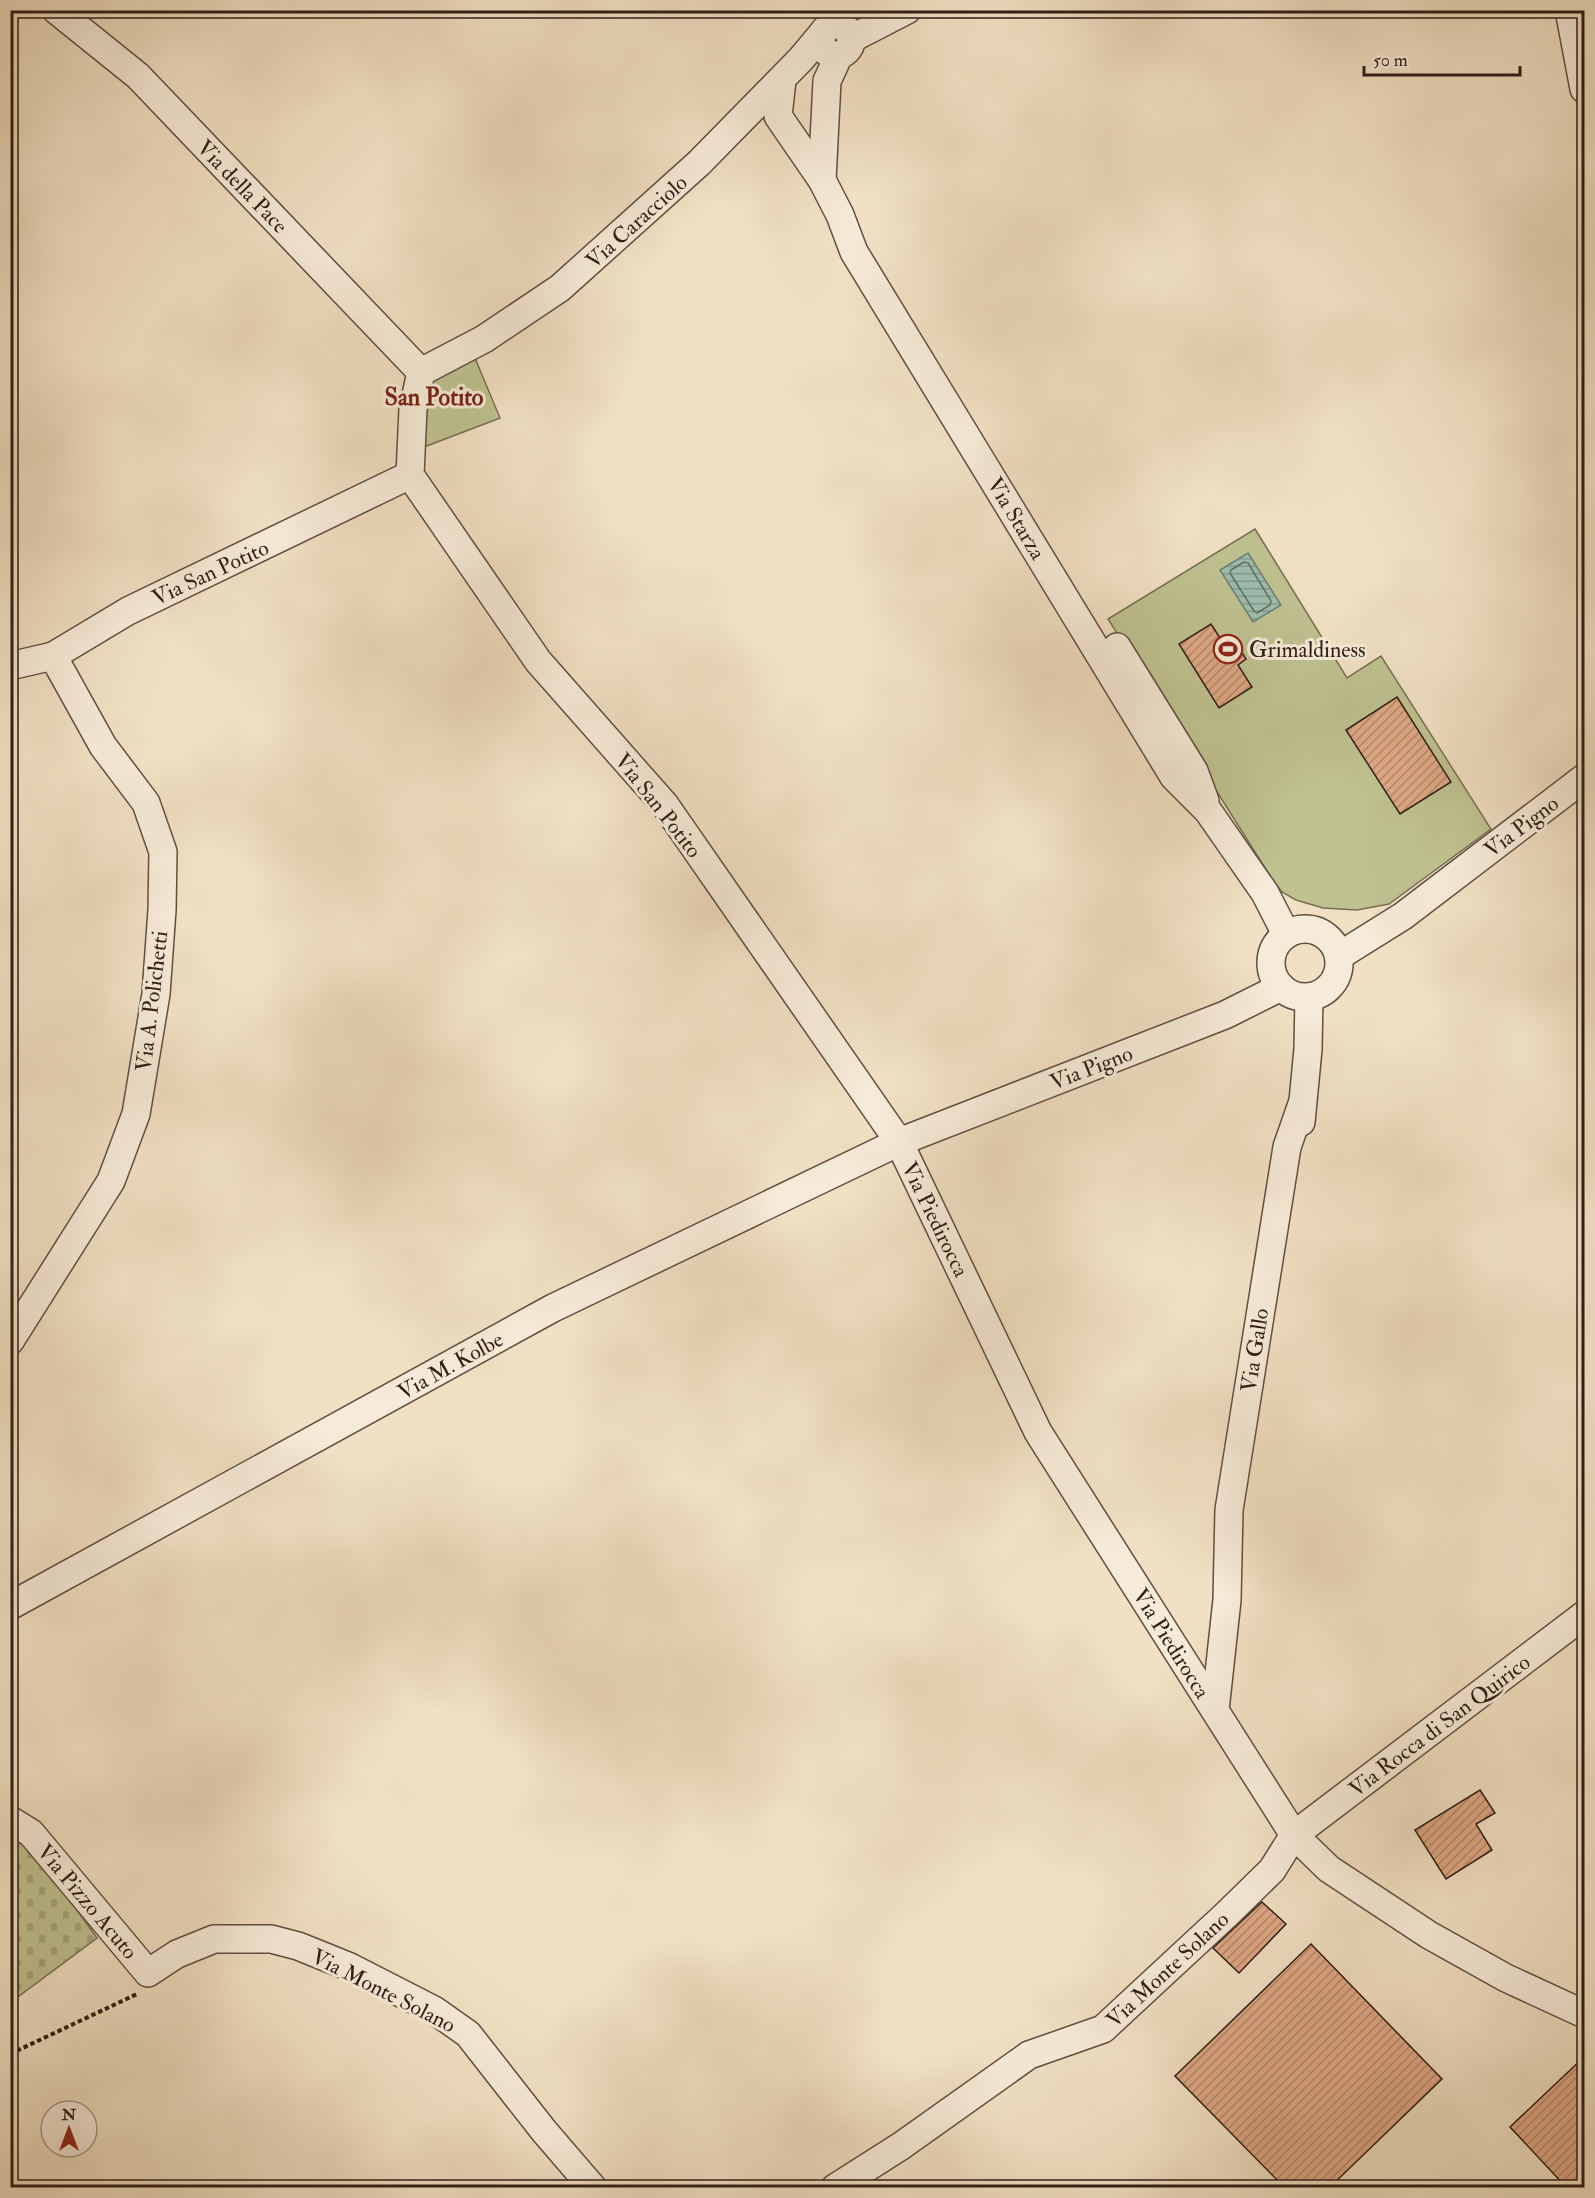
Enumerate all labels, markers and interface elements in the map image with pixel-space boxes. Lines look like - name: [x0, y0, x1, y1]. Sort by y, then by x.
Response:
- scale bar: [1364, 39, 1520, 77]
- text: 50 m: [1373, 49, 1408, 72]
- street label: Via della Pace: [191, 134, 294, 239]
- street label: Via Caracciolo: [580, 169, 693, 275]
- district label: San Potito: [385, 382, 484, 413]
- street label: Via Starza: [981, 472, 1052, 566]
- street label: Via San Potito: [148, 534, 273, 612]
- sports icon: Grimaldiness: [1212, 633, 1244, 665]
- place label: Grimaldiness: [1249, 636, 1366, 664]
- street label: Via San Potito: [609, 748, 708, 864]
- street label: Via Pigno: [1479, 790, 1565, 864]
- street label: Via A. Polichetti: [129, 929, 175, 1073]
- street label: Via Pigno: [1046, 1039, 1137, 1096]
- street label: Via Piedirocca: [895, 1157, 975, 1283]
- street label: Via Gallo: [1235, 1306, 1275, 1394]
- street label: Via M. Kolbe: [393, 1325, 508, 1406]
- street label: Via Piedirocca: [1126, 1583, 1217, 1705]
- street label: Via Rocca di San Quirico: [1343, 1648, 1536, 1803]
- street label: Via Pizzo Acuto: [31, 1838, 144, 1965]
- street label: Via Monte Solano: [1100, 1906, 1235, 2034]
- street label: Via Monte Solano: [307, 1943, 460, 2039]
- north arrow: [39, 2099, 99, 2159]
- text: N: [61, 2105, 77, 2125]

